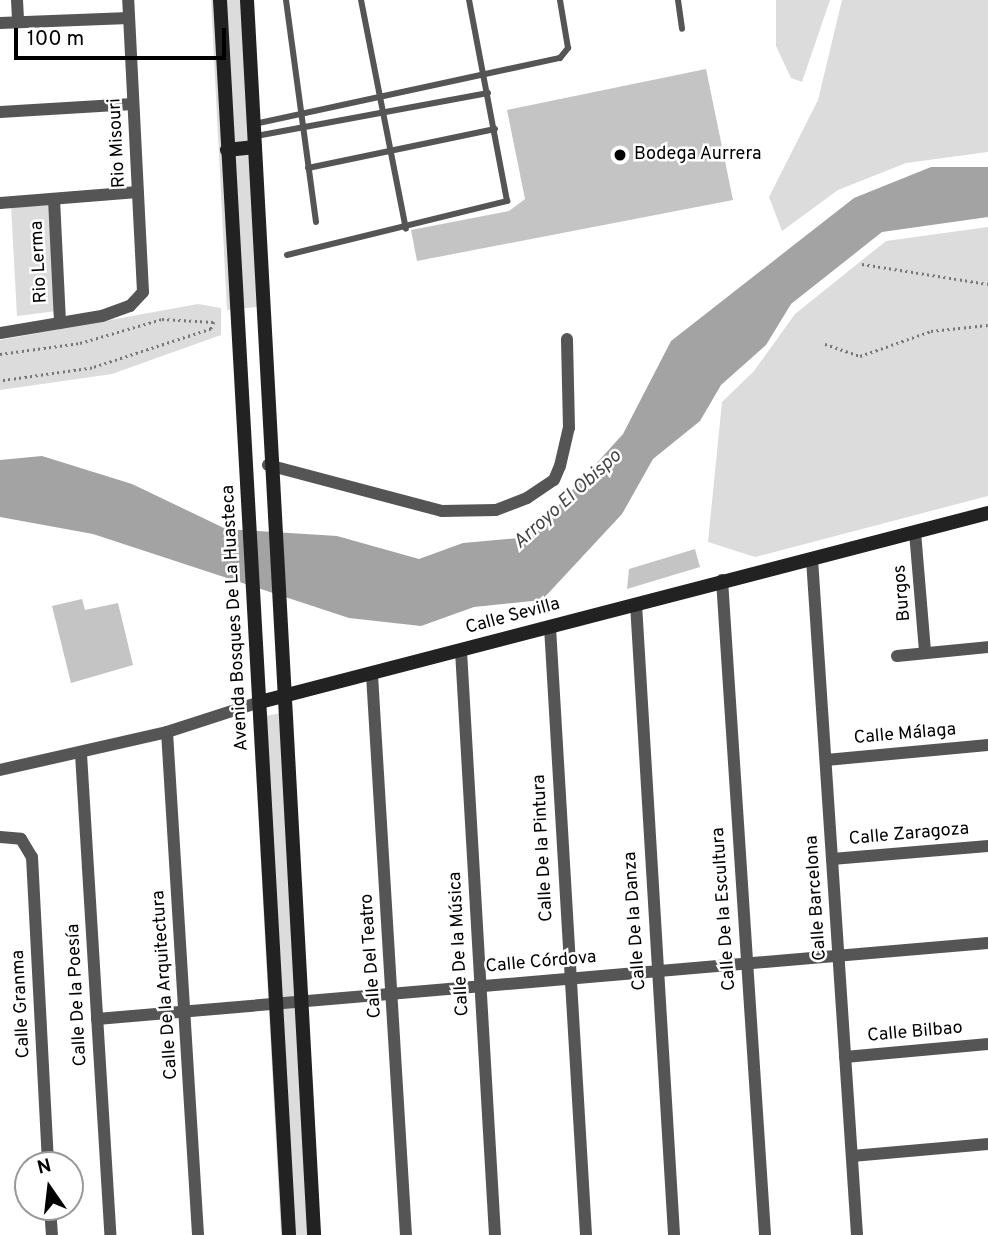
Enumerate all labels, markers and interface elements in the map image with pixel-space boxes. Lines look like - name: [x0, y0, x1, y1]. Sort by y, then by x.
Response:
- scale bar: [18, 14, 229, 58]
- text: 100 m: [27, 26, 84, 53]
- street label: Rio Misouri: [105, 98, 131, 188]
- place label: Bodega Aurrera: [634, 144, 762, 166]
- marker: Bodega Aurrera: [612, 147, 628, 163]
- street label: Rio Lerma: [27, 220, 53, 304]
- water label: Arroyo El Obispo: [509, 446, 627, 554]
- street label: Avenida Bosques De La Huasteca: [218, 484, 254, 752]
- street label: Burgos: [890, 564, 916, 622]
- street label: Calle Sevilla: [463, 594, 563, 640]
- street label: Calle Málaga: [853, 720, 957, 750]
- street label: Calle De la Pintura: [529, 774, 559, 922]
- street label: Calle Zaragoza: [848, 819, 970, 851]
- street label: Calle De la Escultura: [709, 826, 741, 992]
- street label: Calle Barcelona: [802, 834, 832, 962]
- street label: Calle De la Danza: [620, 851, 652, 991]
- street label: Calle De la Música: [445, 871, 475, 1017]
- street label: Calle De la Arquitectura: [149, 889, 183, 1081]
- street label: Calle Del Teatro: [357, 893, 387, 1019]
- street label: Calle De la Poesía: [63, 923, 93, 1067]
- street label: Calle Córdova: [485, 947, 597, 979]
- street label: Calle Granma: [8, 949, 36, 1059]
- street label: Calle Bilbao: [866, 1018, 964, 1048]
- north arrow: [14, 1151, 84, 1221]
- text: N: [35, 1154, 54, 1181]

